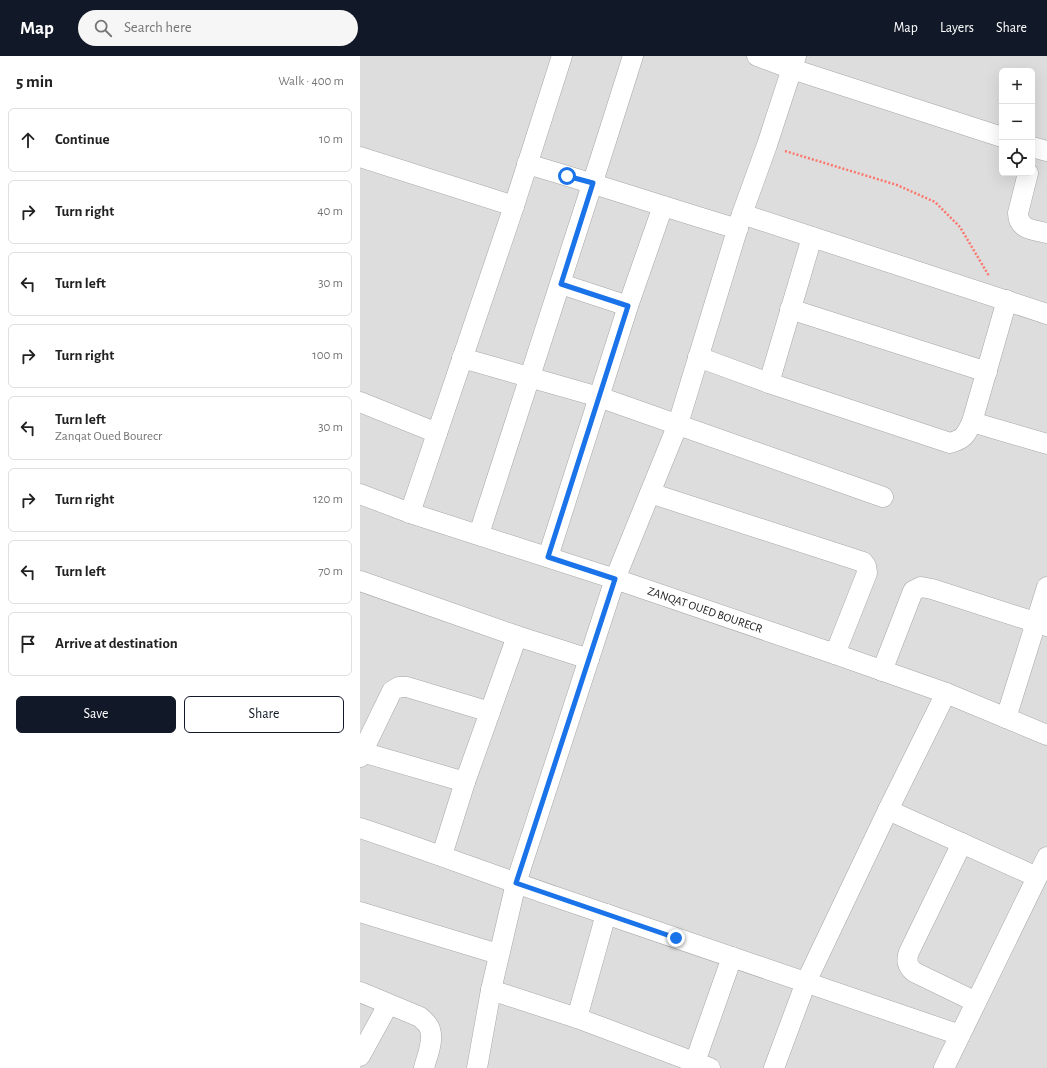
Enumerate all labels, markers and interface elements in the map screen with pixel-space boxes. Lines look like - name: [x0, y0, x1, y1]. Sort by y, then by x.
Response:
- search box: [78, 10, 358, 46]
- icon: search: [92, 17, 114, 39]
- text: Map: [20, 19, 54, 38]
- text: Search here: [124, 20, 192, 35]
- text: Map: [893, 21, 918, 35]
- text: Layers: [940, 21, 974, 35]
- text: Share: [996, 21, 1027, 35]
- map controls: [999, 68, 1035, 176]
- button: +: [999, 68, 1035, 104]
- text: 5 min: [16, 73, 53, 90]
- text: Walk · 400 m: [278, 75, 344, 88]
- button: −: [999, 104, 1035, 140]
- icon: ahead: [17, 129, 39, 151]
- text: Continue: [55, 132, 110, 147]
- text: 10 m: [319, 133, 343, 146]
- button: locate: [999, 140, 1035, 176]
- route start: [558, 167, 576, 185]
- icon: right: [17, 201, 39, 223]
- text: Turn right: [55, 204, 114, 219]
- text: 40 m: [317, 205, 343, 218]
- icon: left: [17, 273, 39, 295]
- text: Turn left: [55, 276, 106, 291]
- text: 30 m: [318, 277, 343, 290]
- icon: right: [17, 345, 39, 367]
- text: Turn right: [55, 348, 114, 363]
- text: 100 m: [312, 349, 343, 362]
- text: Turn left: [55, 412, 106, 427]
- icon: left: [17, 417, 39, 439]
- text: 30 m: [318, 421, 343, 434]
- text: Zanqat Oued Bourecr: [55, 430, 162, 443]
- icon: right: [17, 489, 39, 511]
- text: Turn right: [55, 492, 114, 507]
- text: 120 m: [313, 493, 343, 506]
- icon: left: [17, 561, 39, 583]
- text: Turn left: [55, 564, 106, 579]
- text: 70 m: [318, 565, 343, 578]
- street label: ZANQAT OUED BOURECR: [646, 585, 764, 635]
- icon: arrive: [17, 633, 39, 655]
- text: Arrive at destination: [55, 636, 178, 651]
- button: Save: [16, 696, 176, 733]
- button: Share: [184, 696, 344, 733]
- route end: [667, 929, 685, 947]

